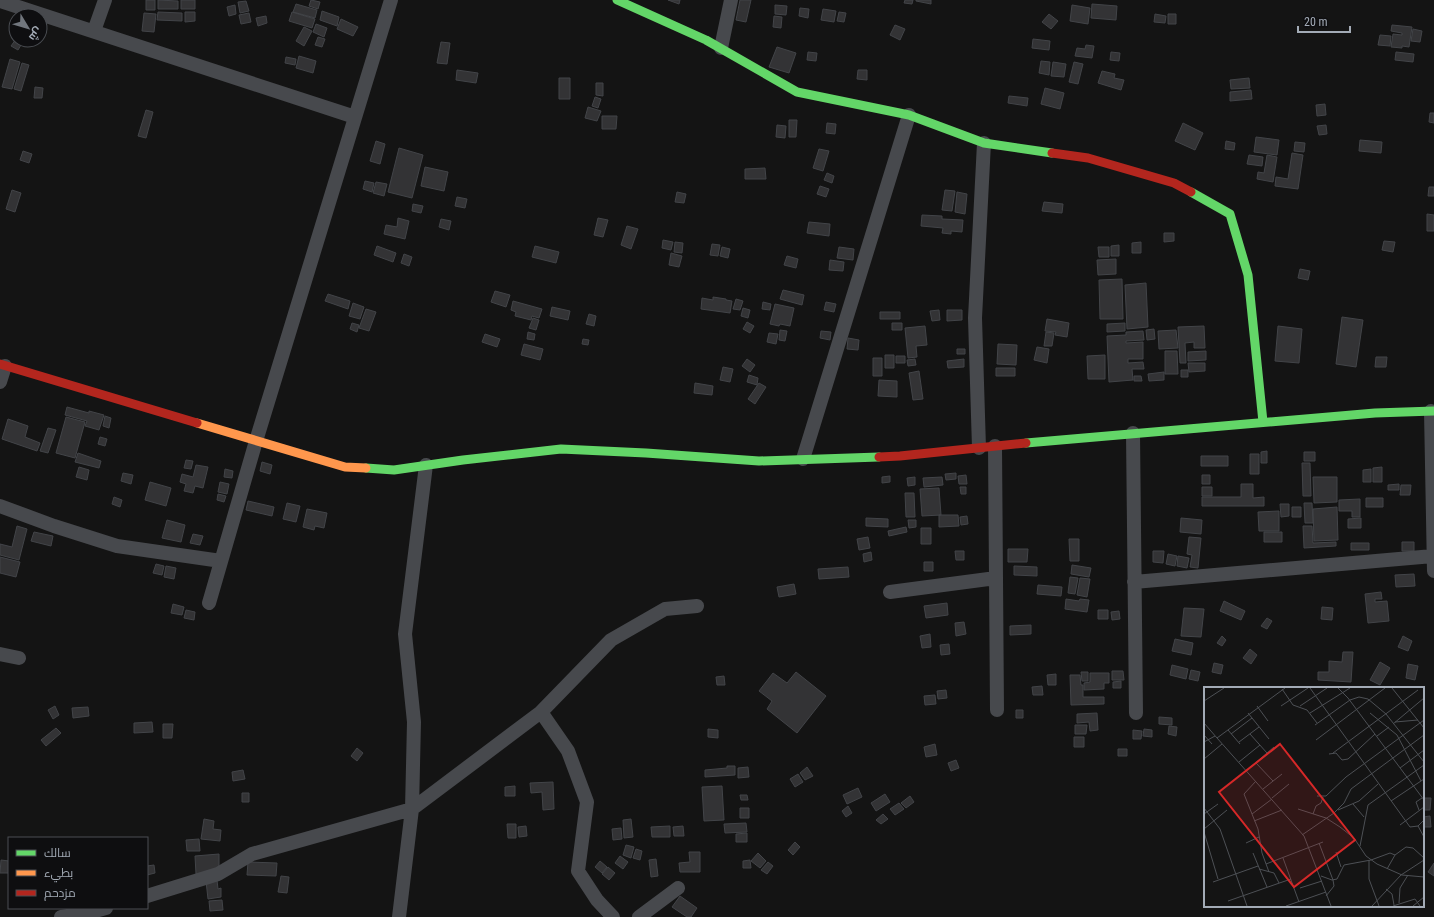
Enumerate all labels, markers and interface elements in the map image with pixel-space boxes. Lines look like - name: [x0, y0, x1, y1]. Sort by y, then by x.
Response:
- north arrow: [8, 8, 48, 48]
- scale bar: [1298, 8, 1350, 34]
- text: 20 m: [1304, 15, 1328, 29]
- text: ش: [26, 24, 45, 43]
- inset map: [1204, 687, 1424, 907]
- legend: [8, 837, 148, 909]
- text: سالك: [44, 846, 71, 860]
- text: بطيء: [44, 866, 73, 883]
- text: مزدحم: [44, 886, 76, 901]

